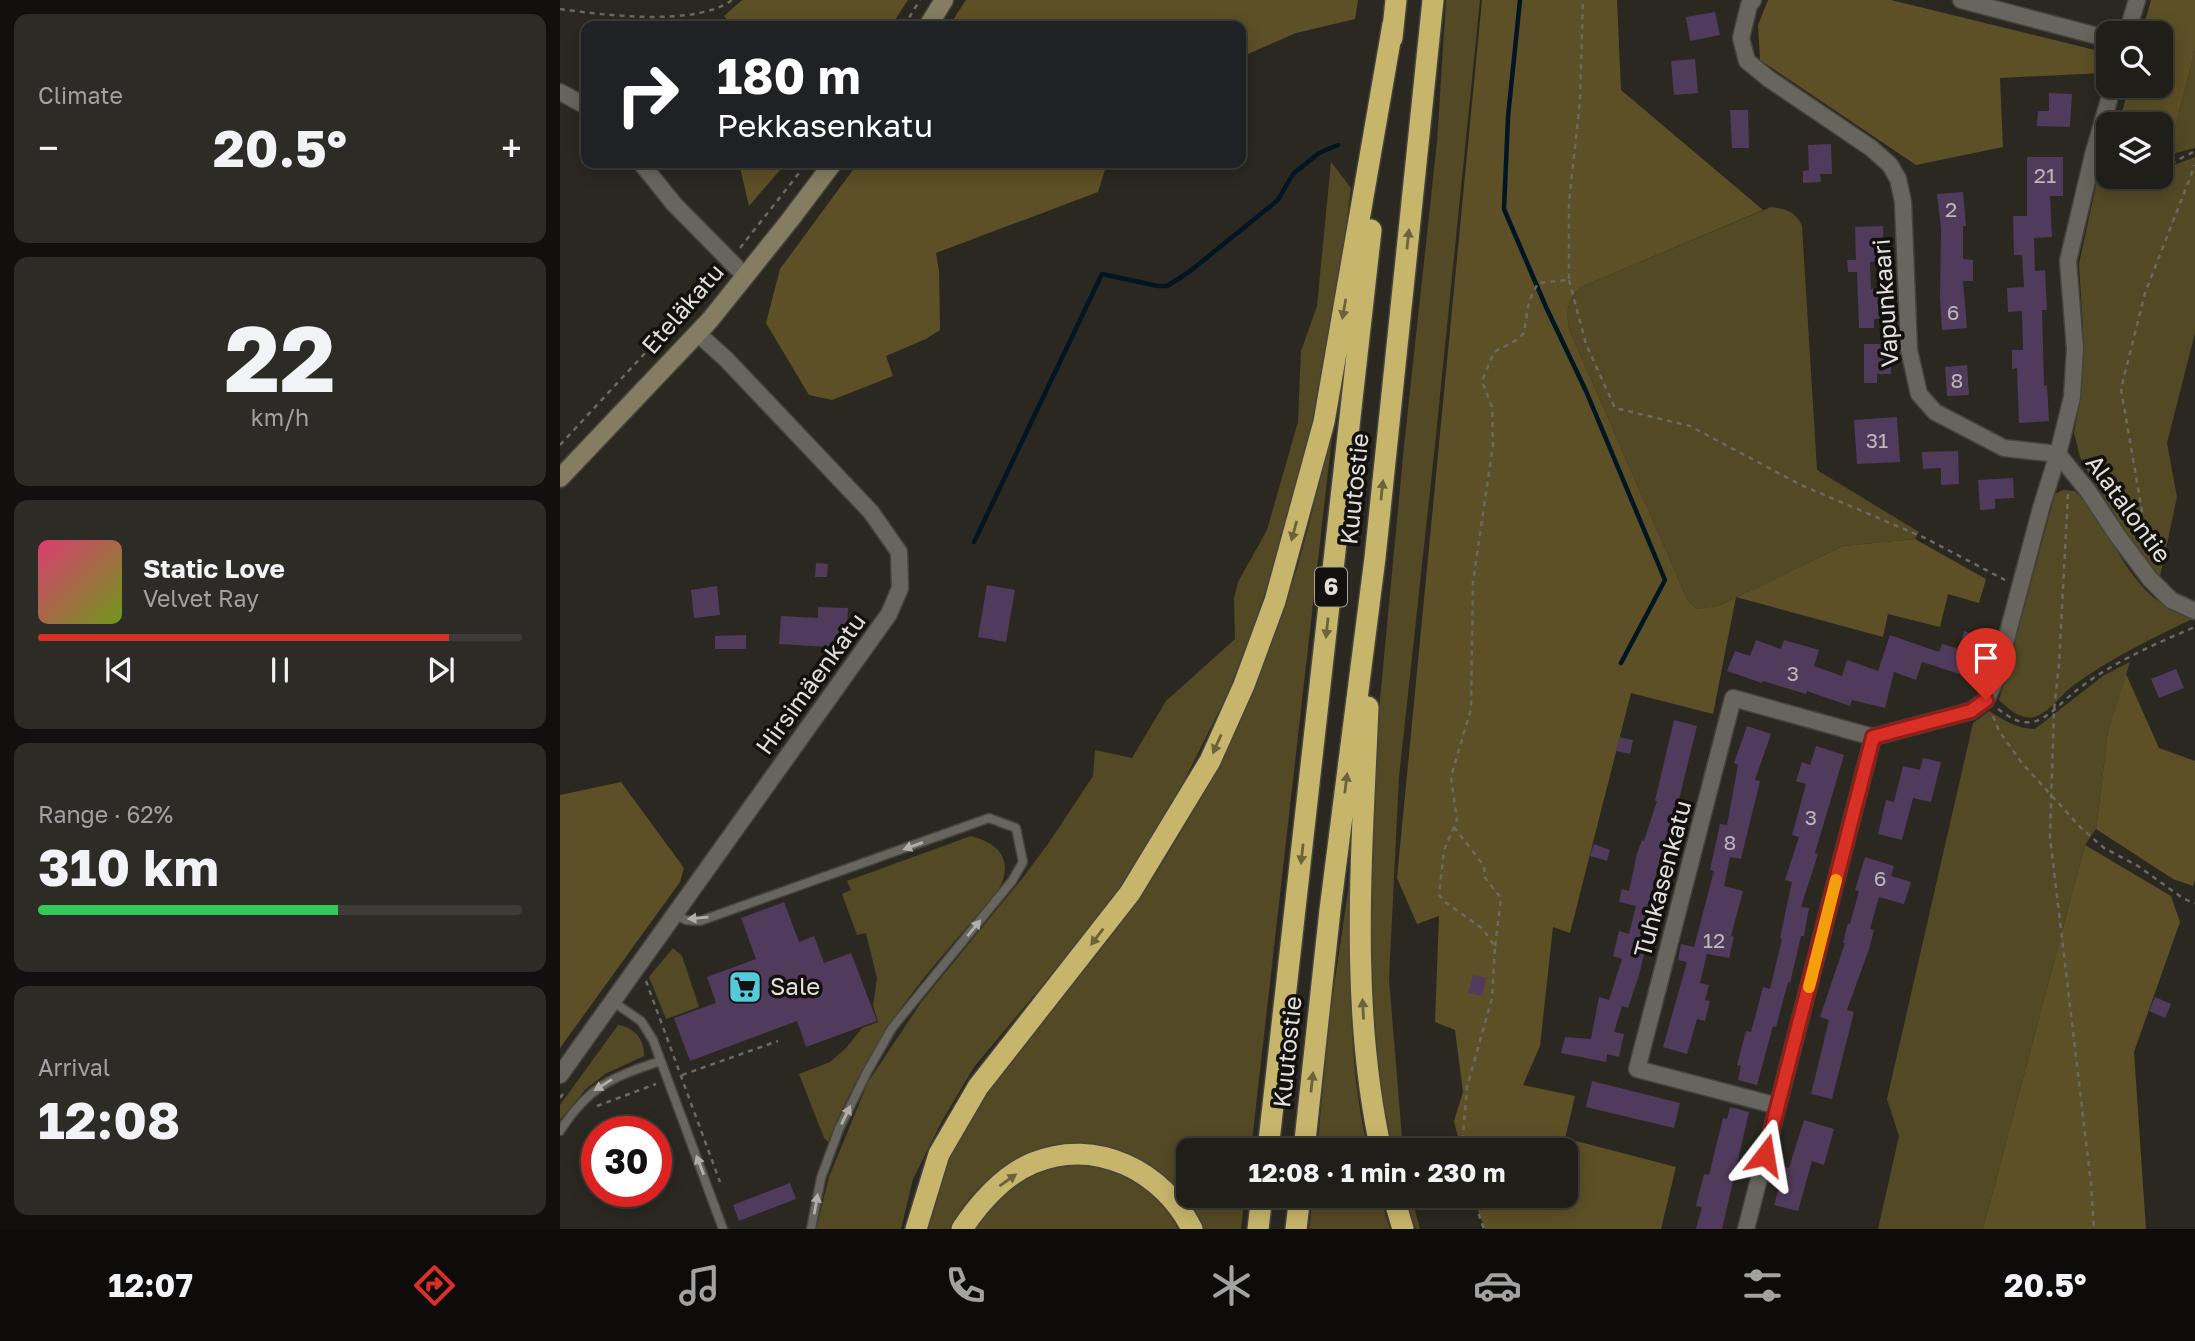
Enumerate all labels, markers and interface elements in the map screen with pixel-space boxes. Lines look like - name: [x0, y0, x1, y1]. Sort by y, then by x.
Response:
- map controls: [2096, 21, 2173, 189]
- button: search: [2096, 21, 2173, 98]
- text: 180 m: [717, 46, 861, 105]
- icon: right: [602, 49, 693, 140]
- text: Climate: [38, 81, 123, 109]
- text: Pekkasenkatu: [717, 106, 933, 144]
- button: layers: [2096, 112, 2173, 189]
- text: 20.5°: [213, 116, 347, 178]
- text: −: [38, 125, 59, 170]
- text: +: [501, 125, 522, 170]
- house number: 21: [2034, 162, 2056, 188]
- house number: 2: [1945, 196, 1957, 222]
- one-way arrow: [1402, 228, 1413, 250]
- street label: Vapunkaari: [1866, 238, 1903, 368]
- street label: Eteläkatu: [635, 257, 729, 359]
- one-way arrow: [1338, 298, 1349, 320]
- house number: 6: [1947, 299, 1959, 325]
- text: 22: [224, 303, 336, 412]
- house number: 8: [1951, 367, 1963, 393]
- text: km/h: [251, 403, 309, 431]
- house number: 31: [1866, 427, 1888, 453]
- street label: Kuutostie: [1333, 432, 1374, 546]
- street label: Alatalontie: [2080, 449, 2178, 568]
- one-way arrow: [1376, 479, 1387, 501]
- one-way arrow: [1288, 520, 1299, 542]
- text: Static Love: [143, 553, 285, 584]
- road number: 6: [1315, 568, 1347, 607]
- text: Velvet Ray: [143, 584, 259, 612]
- street label: Hirsimäenkatu: [749, 607, 871, 759]
- one-way arrow: [1321, 617, 1332, 639]
- pin: [1956, 628, 2016, 700]
- icon: arrive: [1967, 639, 2005, 677]
- icon: previous: [100, 651, 138, 689]
- icon: pause: [261, 651, 299, 689]
- icon: next: [422, 651, 460, 689]
- house number: 3: [1787, 660, 1799, 686]
- one-way arrow: [1211, 734, 1223, 754]
- one-way arrow: [1340, 772, 1351, 794]
- street label: Tuhkasenkatu: [1627, 797, 1696, 960]
- text: Range · 62%: [38, 800, 173, 828]
- house number: 3: [1805, 804, 1817, 830]
- house number: 8: [1724, 829, 1736, 855]
- text: 310 km: [38, 835, 219, 897]
- one-way arrow: [902, 840, 923, 851]
- one-way arrow: [1296, 843, 1307, 865]
- house number: 6: [1874, 865, 1886, 891]
- one-way arrow: [687, 913, 709, 924]
- one-way arrow: [966, 920, 981, 937]
- house number: 12: [1703, 927, 1725, 953]
- one-way arrow: [1090, 928, 1104, 946]
- supermarket icon: Sale: [726, 968, 764, 1006]
- place label: Sale: [770, 971, 820, 1000]
- street label: Kuutostie: [1266, 995, 1307, 1109]
- one-way arrow: [1358, 998, 1369, 1020]
- text: Arrival: [38, 1053, 110, 1081]
- one-way arrow: [1306, 1071, 1317, 1093]
- one-way arrow: [593, 1079, 613, 1092]
- text: 12:08: [38, 1088, 180, 1150]
- one-way arrow: [840, 1105, 851, 1125]
- speed limit sign: 30: [581, 1116, 672, 1207]
- position arrow: [1728, 1118, 1802, 1192]
- one-way arrow: [694, 1154, 705, 1175]
- text: 12:08 · 1 min · 230 m: [1248, 1157, 1506, 1188]
- one-way arrow: [999, 1173, 1017, 1187]
- one-way arrow: [811, 1193, 822, 1215]
- icon: directions: [410, 1261, 459, 1310]
- icon: music: [675, 1261, 724, 1310]
- icon: phone: [941, 1261, 990, 1310]
- icon: climate: [1207, 1261, 1256, 1310]
- icon: car: [1473, 1261, 1522, 1310]
- icon: filters: [1738, 1261, 1787, 1310]
- text: 12:07: [108, 1266, 193, 1304]
- text: 20.5°: [2004, 1266, 2087, 1304]

